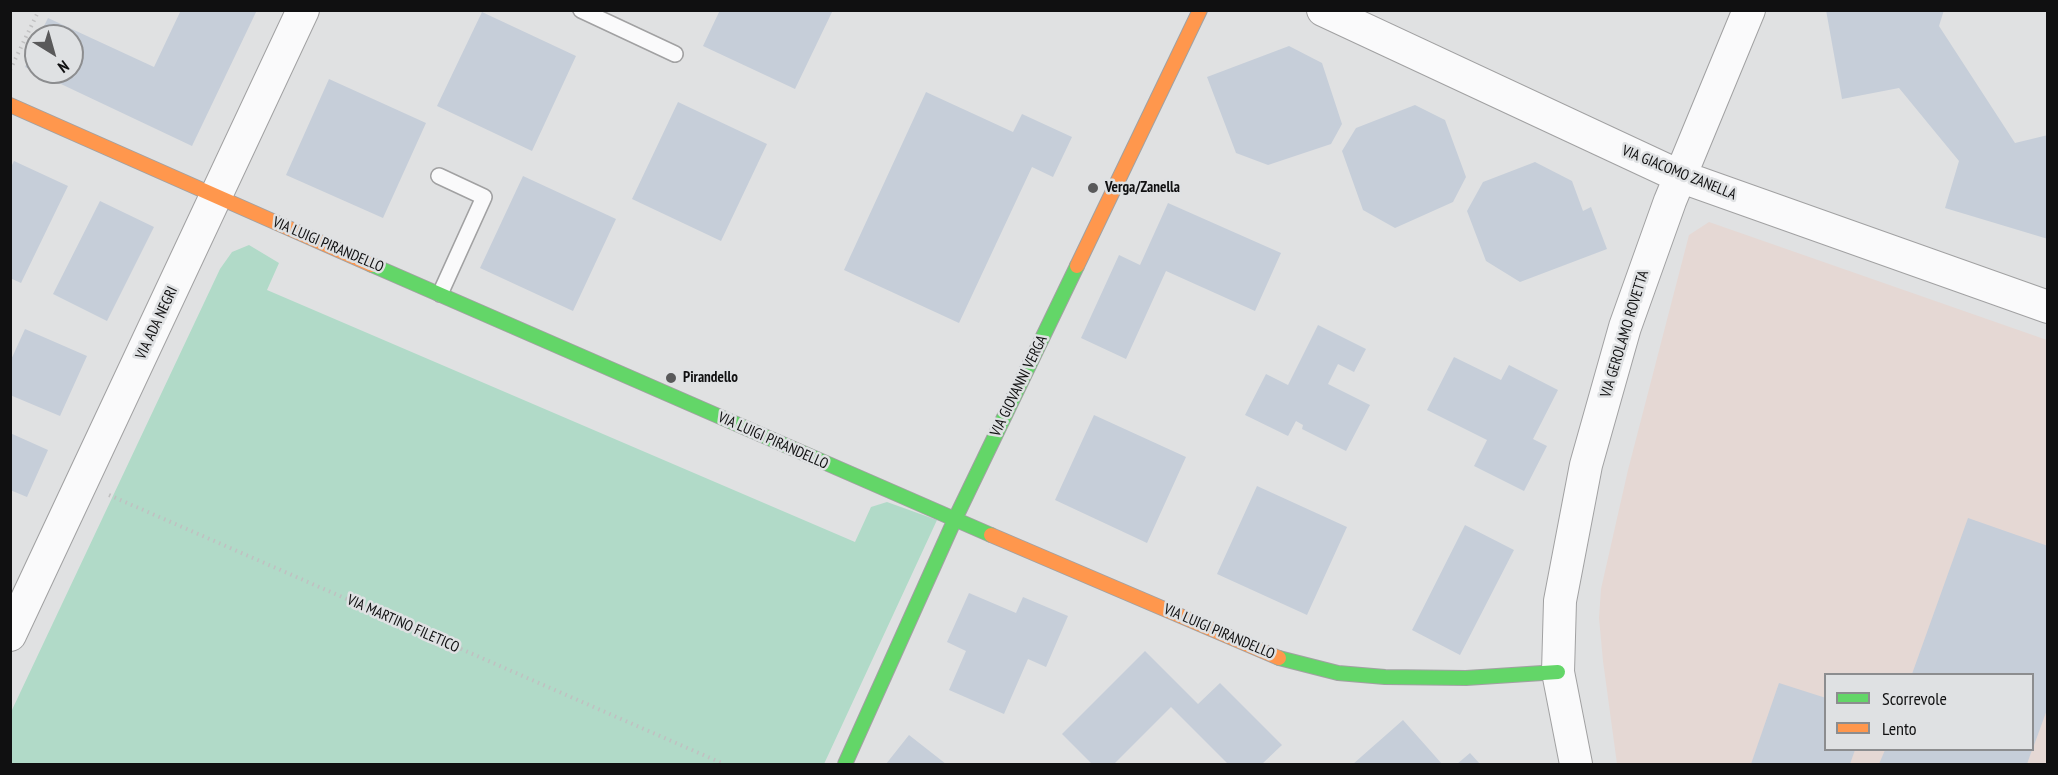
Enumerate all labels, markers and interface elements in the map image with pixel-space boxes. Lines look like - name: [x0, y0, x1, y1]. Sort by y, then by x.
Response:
- north arrow: [24, 24, 84, 84]
- text: N: [54, 56, 73, 77]
- street label: VIA GIACOMO ZANELLA: [1619, 142, 1739, 204]
- place label: Verga/Zanella: [1105, 179, 1180, 197]
- marker: Verga/Zanella: [1086, 181, 1100, 195]
- street label: VIA LUIGI PIRANDELLO: [270, 214, 386, 276]
- street label: VIA GEROLAMO ROVETTA: [1597, 268, 1653, 400]
- street label: VIA ADA NEGRI: [132, 284, 182, 362]
- street label: VIA GIOVANNI VERGA: [987, 332, 1051, 440]
- place label: Pirandello: [683, 369, 738, 387]
- marker: Pirandello: [664, 371, 678, 385]
- street label: VIA LUIGI PIRANDELLO: [715, 409, 831, 473]
- street label: VIA MARTINO FILETICO: [344, 591, 462, 657]
- street label: VIA LUIGI PIRANDELLO: [1161, 601, 1277, 663]
- legend: [1824, 673, 2034, 751]
- text: Scorrevole: [1882, 687, 1947, 710]
- text: Lento: [1882, 717, 1917, 740]

